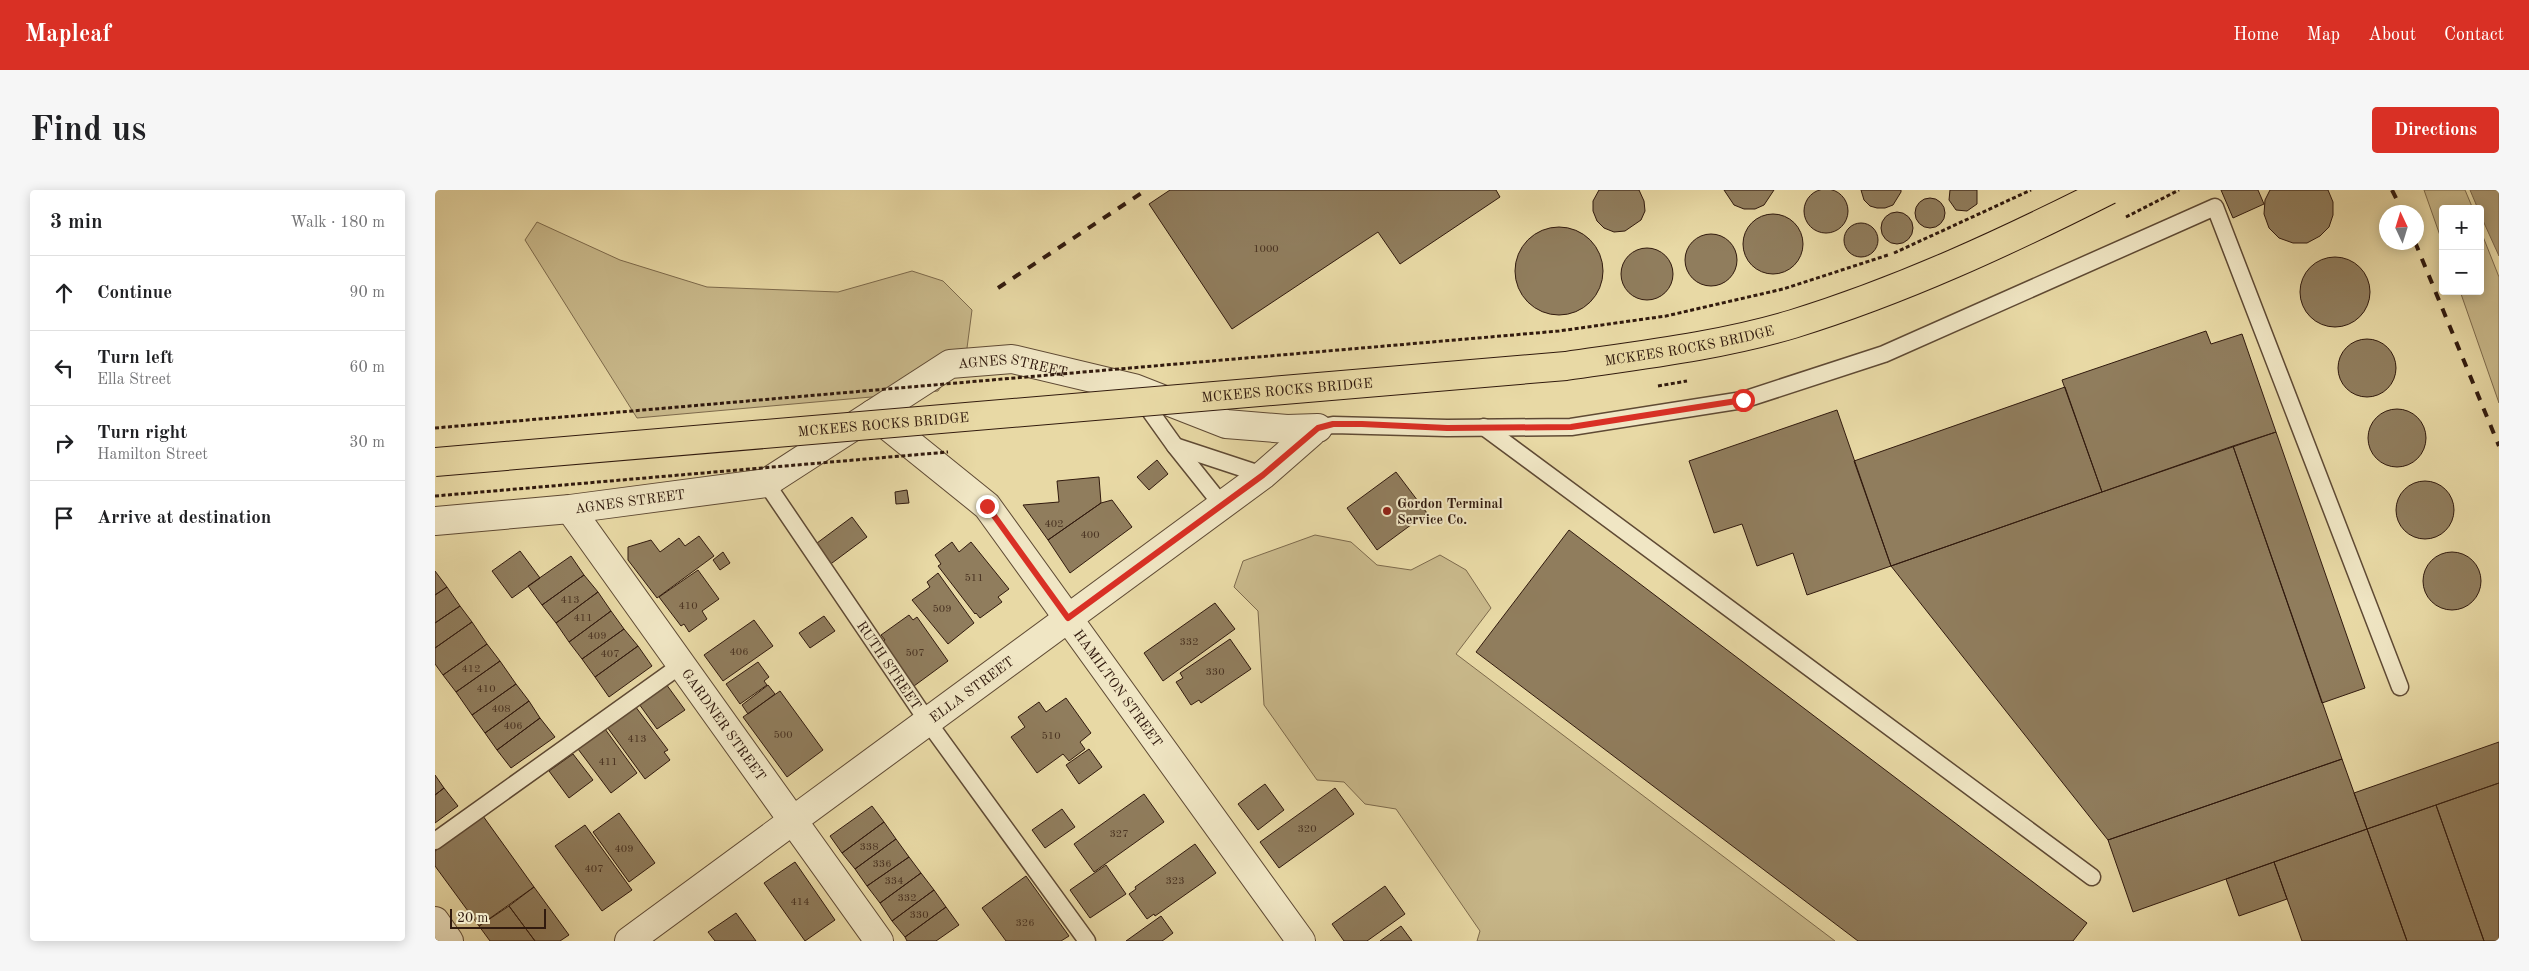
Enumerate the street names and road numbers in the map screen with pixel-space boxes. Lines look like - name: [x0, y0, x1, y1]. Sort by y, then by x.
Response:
- street label: MCKEES ROCKS BRIDGE: [1604, 324, 1776, 368]
- street label: AGNES STREET: [957, 353, 1069, 380]
- street label: MCKEES ROCKS BRIDGE: [1201, 376, 1373, 405]
- street label: MCKEES ROCKS BRIDGE: [797, 411, 970, 439]
- street label: AGNES STREET: [574, 488, 686, 516]
- street label: RUTH STREET: [854, 619, 923, 712]
- street label: HAMILTON STREET: [1071, 627, 1165, 750]
- street label: ELLA STREET: [927, 655, 1017, 726]
- street label: GARDNER STREET: [679, 667, 768, 784]

